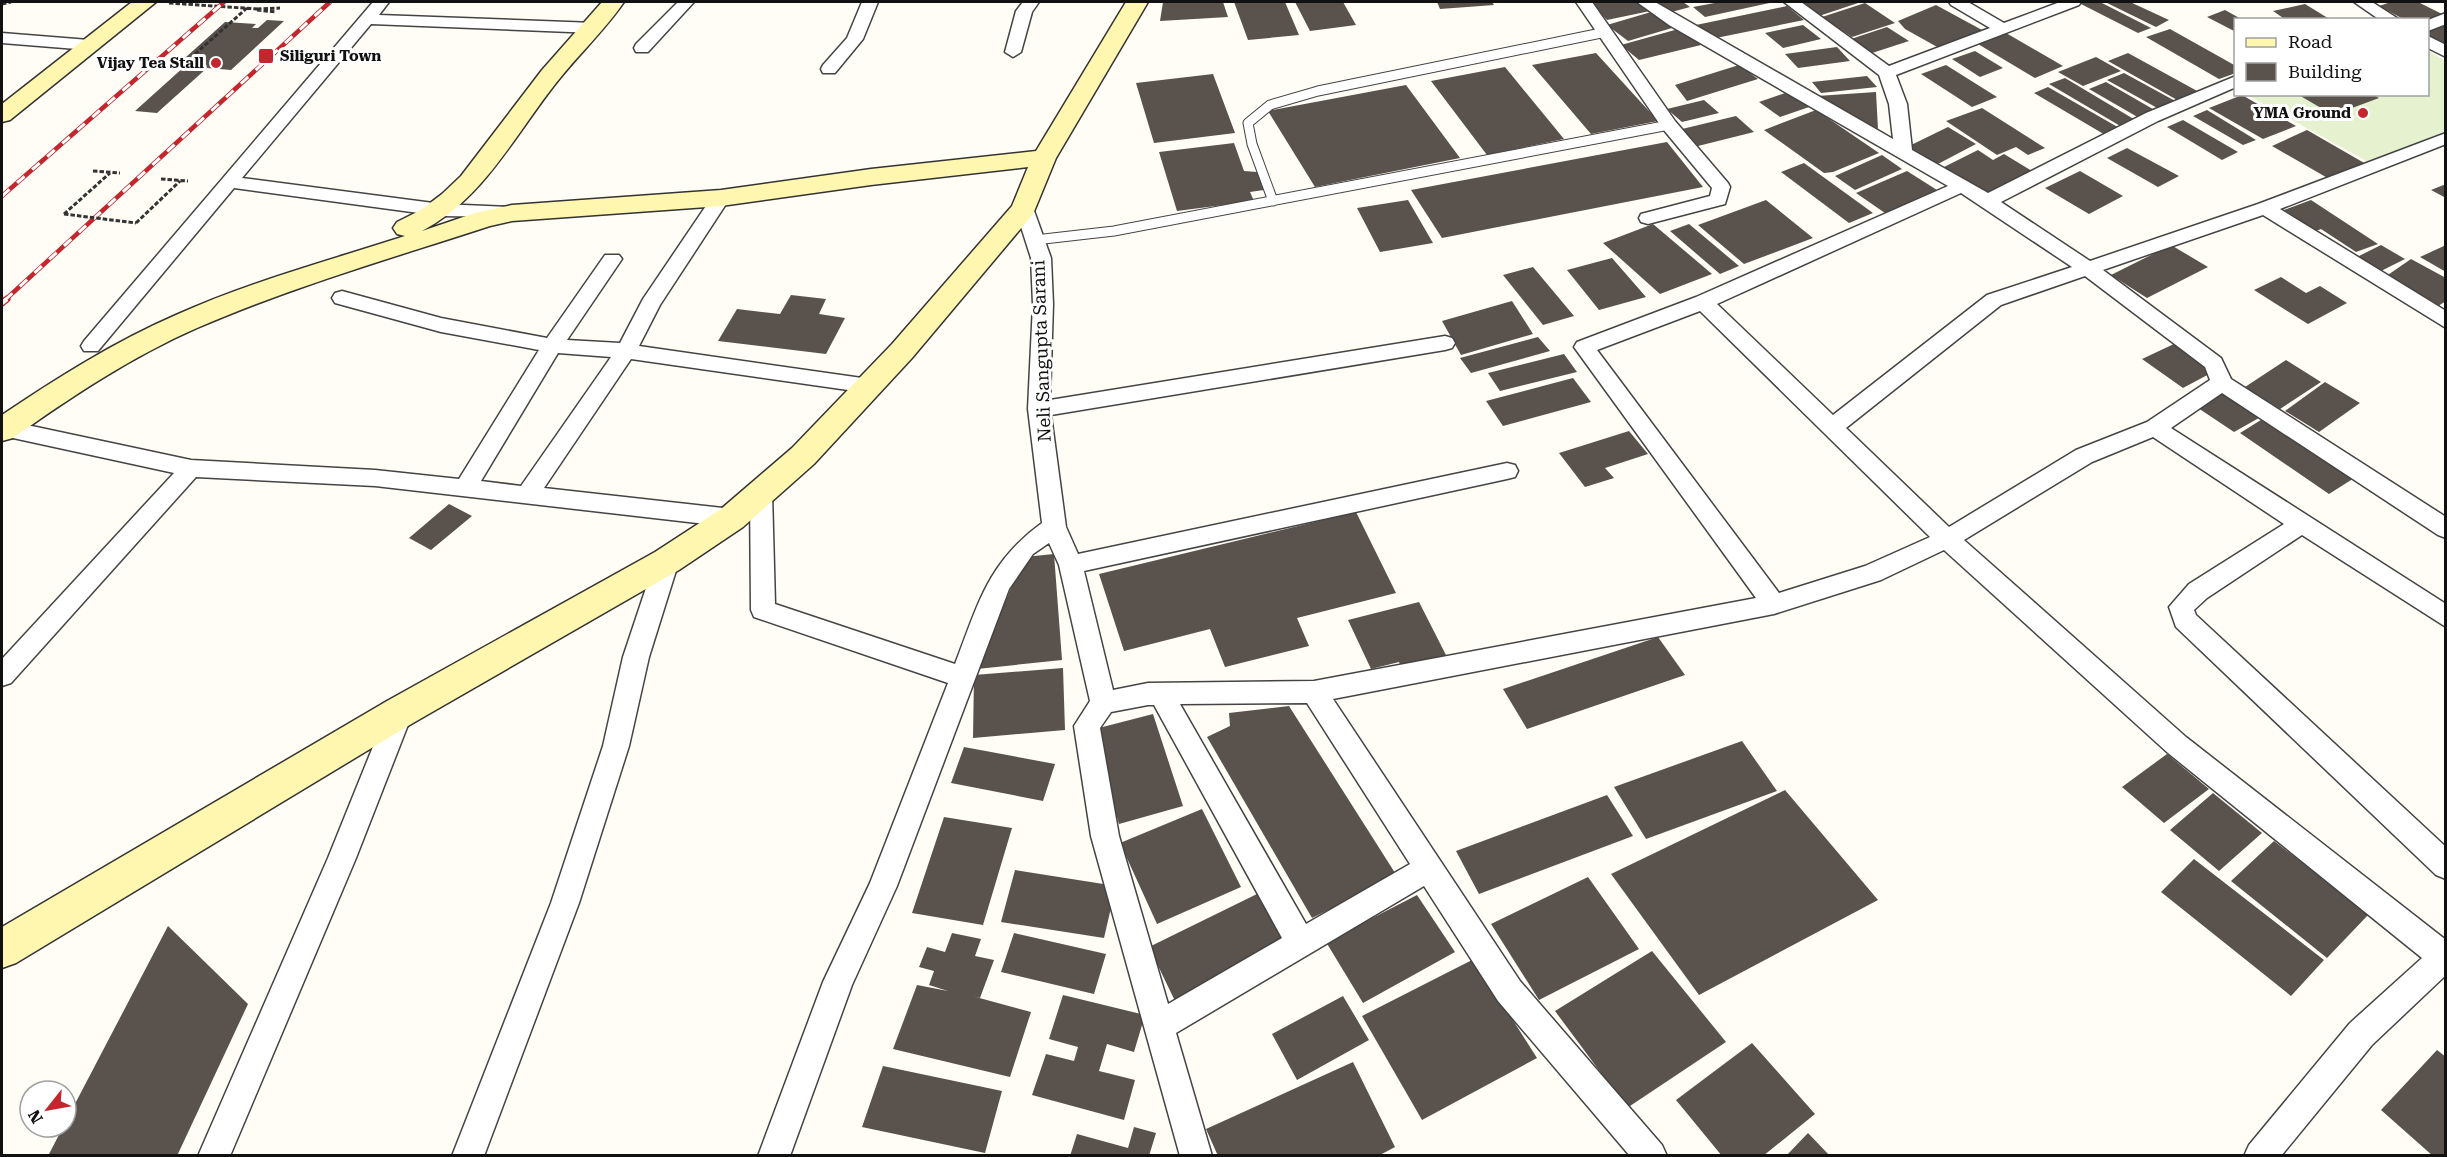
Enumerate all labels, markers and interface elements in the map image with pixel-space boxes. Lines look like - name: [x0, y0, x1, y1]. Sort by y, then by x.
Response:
- legend: [2234, 18, 2429, 96]
- text: Road: [2288, 31, 2333, 52]
- marker: Siliguri Town: [257, 47, 275, 65]
- place label: Siliguri Town: [280, 47, 381, 65]
- place label: Vijay Tea Stall: [97, 54, 204, 72]
- marker: Vijay Tea Stall: [209, 56, 223, 70]
- text: Building: [2288, 61, 2362, 82]
- place label: YMA Ground: [2253, 104, 2351, 122]
- marker: YMA Ground: [2356, 106, 2370, 120]
- street label: Neli Sangupta Sarani: [1027, 259, 1055, 442]
- north arrow: [18, 1079, 78, 1139]
- text: N: [24, 1106, 47, 1127]

